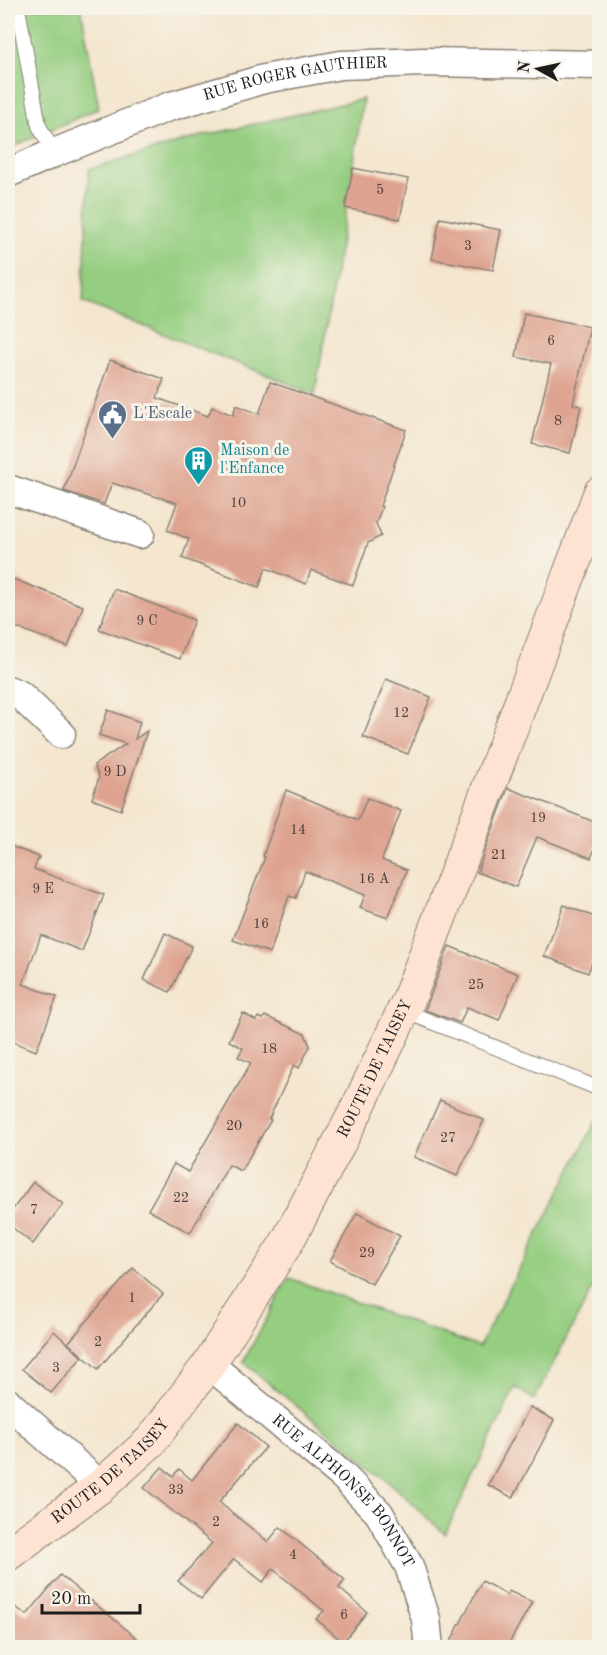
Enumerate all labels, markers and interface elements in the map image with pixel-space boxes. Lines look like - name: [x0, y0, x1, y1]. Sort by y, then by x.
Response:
- north arrow: [508, 39, 568, 99]
- street label: RUE ROGER GAUTHIER: [201, 55, 388, 104]
- text: N: [516, 59, 534, 74]
- house number: 5: [376, 183, 384, 197]
- house number: 3: [464, 239, 472, 253]
- house number: 6: [547, 334, 555, 348]
- public building icon: L'Escale: [96, 398, 128, 440]
- place label: L'Escale: [133, 406, 192, 422]
- house number: 8: [554, 414, 562, 428]
- place label: Maison de l'Enfance: [220, 443, 289, 477]
- building icon: Maison de l'Enfance: [183, 444, 215, 486]
- house number: 10: [230, 496, 246, 510]
- house number: 9 C: [136, 614, 158, 628]
- house number: 12: [393, 706, 409, 720]
- house number: 9 D: [104, 765, 127, 779]
- house number: 19: [530, 811, 546, 825]
- house number: 14: [290, 823, 306, 837]
- house number: 21: [491, 848, 507, 862]
- house number: 16 A: [359, 872, 390, 886]
- house number: 9 E: [32, 882, 54, 896]
- house number: 16: [253, 917, 269, 931]
- house number: 25: [468, 978, 484, 992]
- street label: ROUTE DE TAISEY: [335, 997, 415, 1141]
- house number: 18: [261, 1042, 277, 1056]
- house number: 20: [226, 1119, 242, 1133]
- house number: 27: [440, 1131, 456, 1145]
- house number: 22: [173, 1191, 189, 1205]
- house number: 7: [30, 1203, 38, 1217]
- house number: 29: [359, 1246, 375, 1260]
- house number: 1: [128, 1291, 136, 1305]
- house number: 2: [94, 1335, 102, 1349]
- house number: 3: [52, 1361, 60, 1375]
- street label: RUE ALPHONSE BONNOT: [268, 1412, 416, 1571]
- street label: ROUTE DE TAISEY: [49, 1416, 173, 1527]
- house number: 33: [168, 1483, 184, 1497]
- house number: 2: [212, 1515, 220, 1529]
- house number: 4: [289, 1548, 297, 1562]
- scale bar: [42, 1577, 140, 1615]
- text: 20 m: [51, 1590, 91, 1608]
- house number: 6: [340, 1608, 348, 1622]

